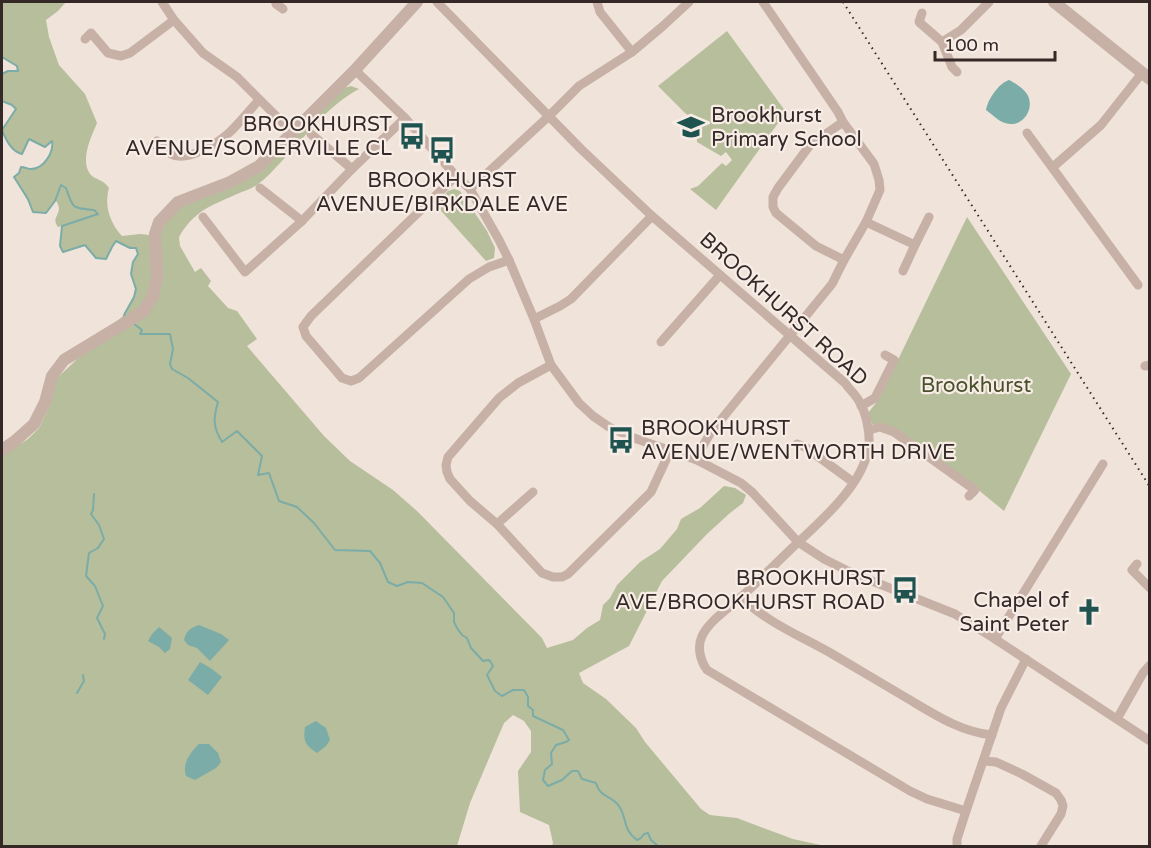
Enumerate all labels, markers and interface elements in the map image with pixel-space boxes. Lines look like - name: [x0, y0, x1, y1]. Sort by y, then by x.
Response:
- scale bar: [935, 24, 1055, 62]
- text: 100 m: [944, 34, 999, 56]
- place label: Brookhurst Primary School: [711, 103, 862, 152]
- place label: BROOKHURST AVENUE/SOMERVILLE CL: [125, 112, 392, 161]
- school or university icon: Brookhurst Primary School: [676, 112, 706, 142]
- bus stop icon: BROOKHURST AVENUE/SOMERVILLE CL: [397, 121, 427, 151]
- bus stop icon: BROOKHURST AVENUE/BIRKDALE AVE: [427, 135, 457, 165]
- place label: BROOKHURST AVENUE/BIRKDALE AVE: [316, 168, 568, 217]
- street label: BROOKHURST ROAD: [694, 227, 873, 392]
- park label: Brookhurst: [921, 373, 1031, 398]
- place label: BROOKHURST AVENUE/WENTWORTH DRIVE: [641, 416, 956, 465]
- bus stop icon: BROOKHURST AVENUE/WENTWORTH DRIVE: [606, 425, 636, 455]
- place label: BROOKHURST AVE/BROOKHURST ROAD: [615, 566, 885, 615]
- bus stop icon: BROOKHURST AVE/BROOKHURST ROAD: [890, 575, 920, 605]
- place label: Chapel of Saint Peter: [960, 588, 1069, 637]
- church icon: Chapel of Saint Peter: [1074, 597, 1104, 627]

